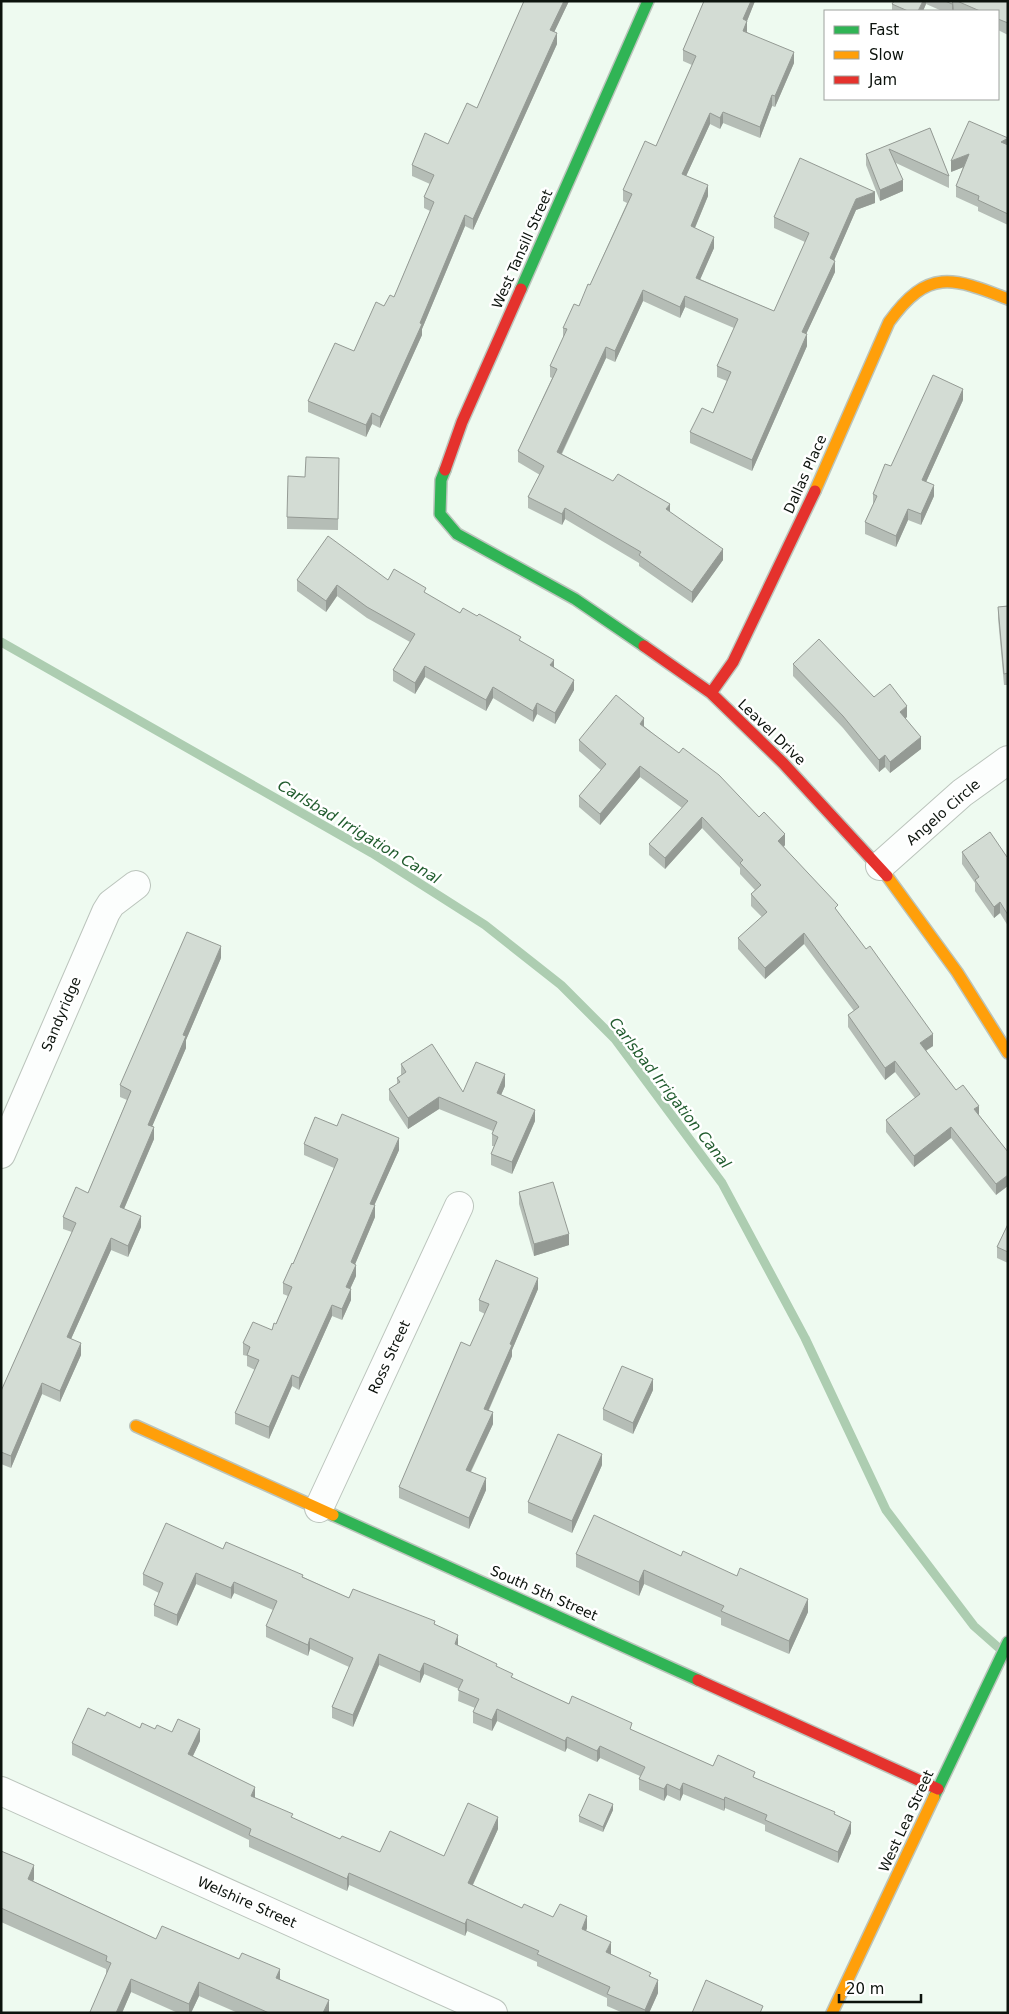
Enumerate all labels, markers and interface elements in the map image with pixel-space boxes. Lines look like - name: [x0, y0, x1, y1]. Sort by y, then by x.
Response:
- legend: [824, 10, 999, 100]
- text: Fast: [869, 21, 899, 39]
- text: Slow: [869, 46, 904, 64]
- text: Jam: [868, 71, 897, 89]
- street label: West Tansill Street: [489, 187, 556, 311]
- street label: Dallas Place: [780, 432, 830, 516]
- street label: Leavel Drive: [735, 696, 809, 768]
- water label: Carlsbad Irrigation Canal: [274, 776, 444, 888]
- street label: Angelo Circle: [903, 776, 983, 848]
- street label: Sandyridge: [38, 974, 84, 1054]
- water label: Carlsbad Irrigation Canal: [605, 1014, 735, 1173]
- street label: Ross Street: [365, 1317, 413, 1396]
- street label: South 5th Street: [488, 1562, 600, 1624]
- street label: West Lea Street: [875, 1767, 937, 1875]
- street label: Welshire Street: [195, 1873, 299, 1931]
- scale bar: [839, 1972, 922, 2004]
- text: 20 m: [846, 1980, 884, 1998]

